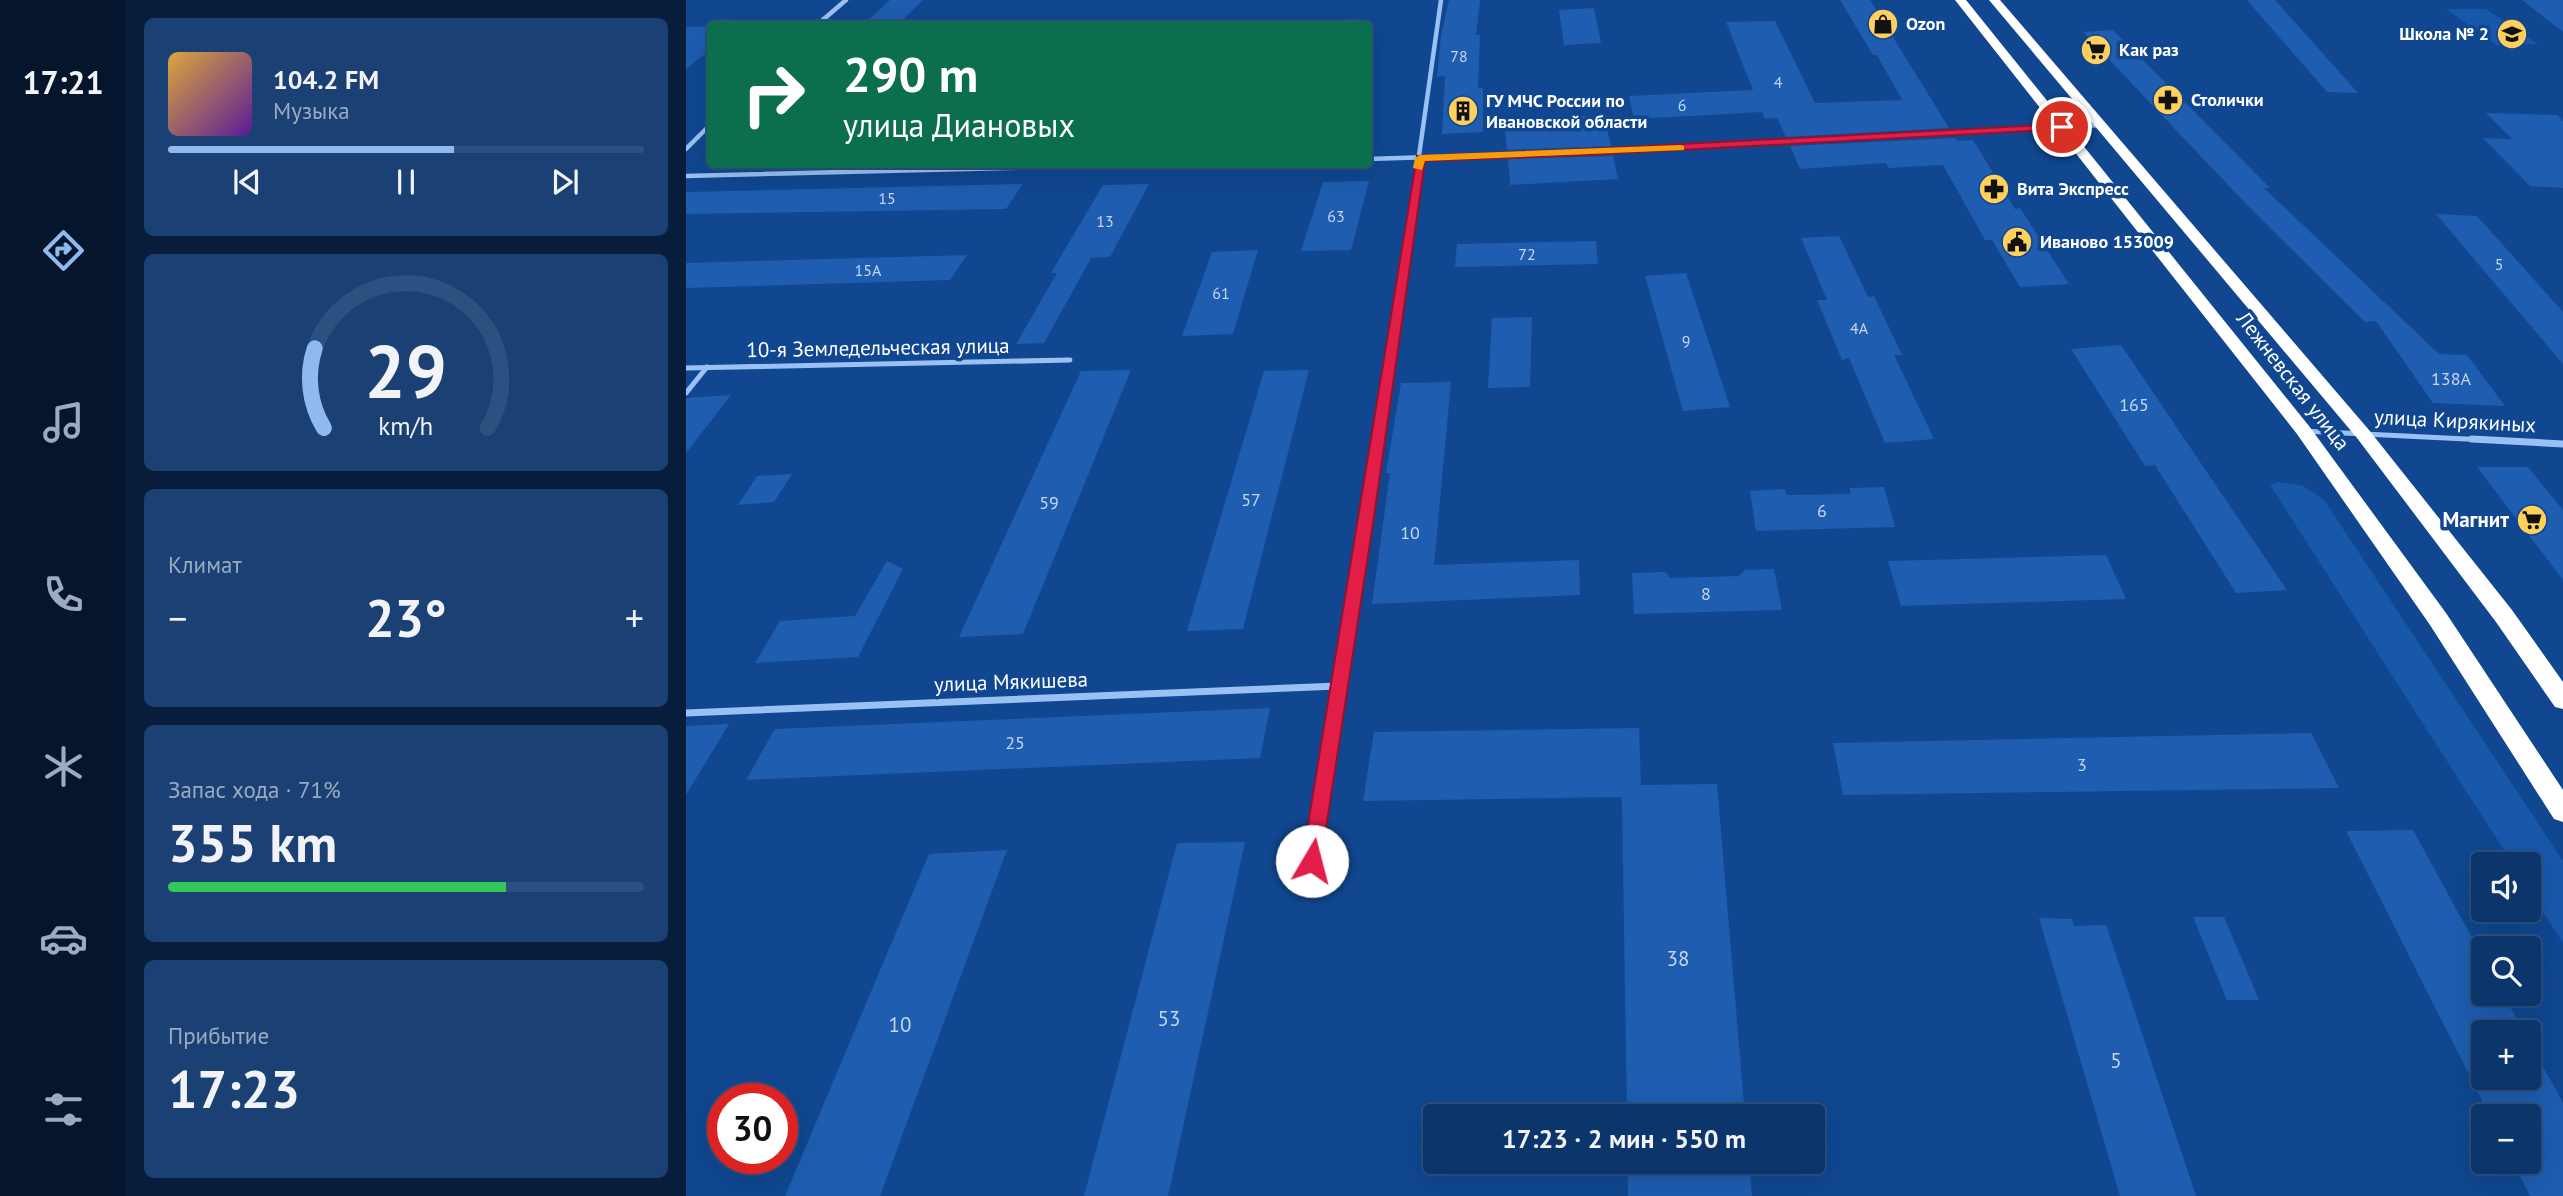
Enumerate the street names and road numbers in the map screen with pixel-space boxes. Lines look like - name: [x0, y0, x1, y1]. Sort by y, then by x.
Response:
- street label: Лежневская улица: [2230, 305, 2356, 456]
- street label: 10-я Земледельческая улица: [746, 332, 1010, 363]
- street label: улица Кирякиных: [2373, 403, 2537, 438]
- street label: улица Мякишева: [933, 665, 1088, 698]

